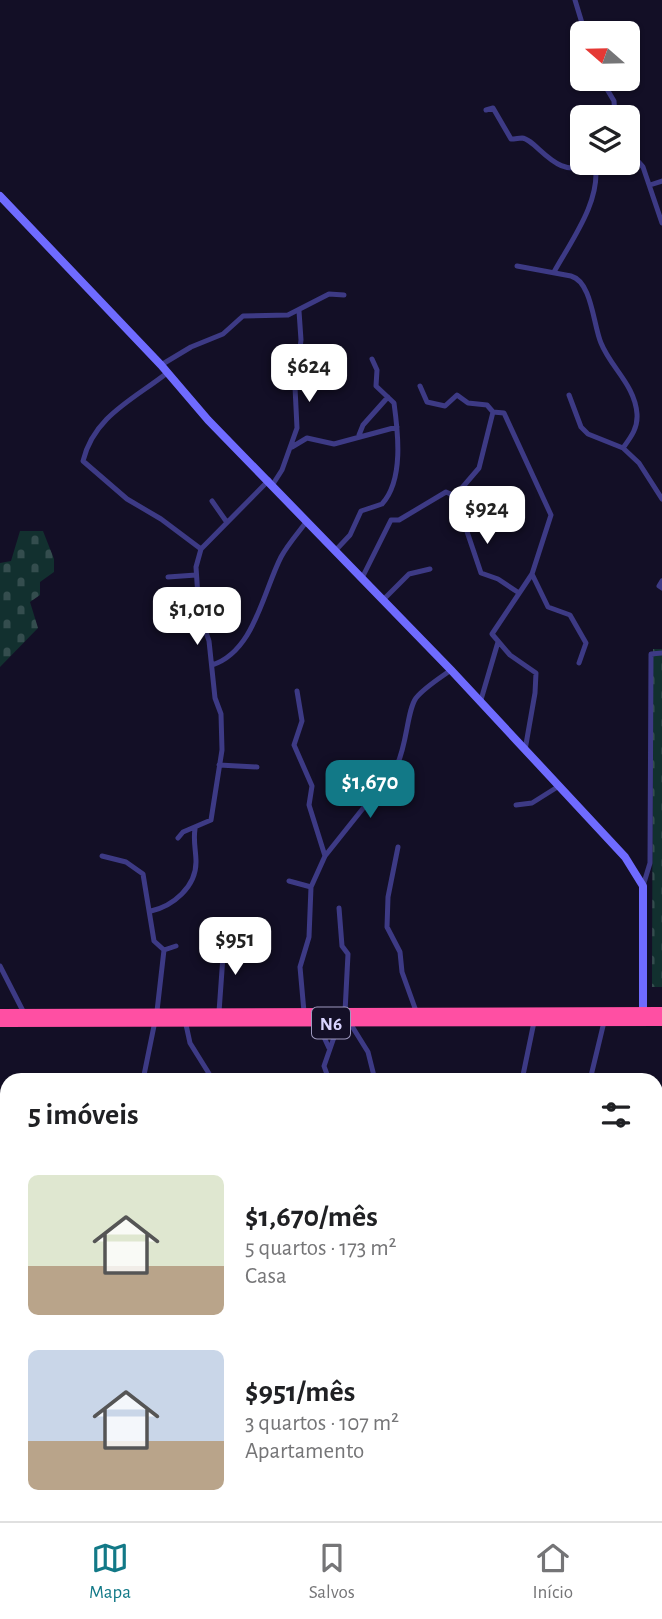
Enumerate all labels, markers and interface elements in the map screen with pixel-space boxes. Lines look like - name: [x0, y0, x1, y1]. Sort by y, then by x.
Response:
- north arrow: [570, 21, 640, 91]
- map controls: [570, 21, 640, 175]
- button: layers: [570, 105, 640, 175]
- pin: $624: [268, 344, 350, 404]
- text: $624: [287, 355, 331, 378]
- pin: $924: [446, 486, 528, 546]
- text: $924: [465, 497, 509, 520]
- pin: $1,010: [140, 588, 254, 647]
- text: $1,010: [169, 598, 225, 621]
- pin: $1,670: [313, 760, 427, 820]
- text: $1,670: [342, 771, 398, 794]
- pin: $951: [194, 918, 276, 977]
- text: $951: [215, 928, 255, 951]
- road number: N6: [312, 1007, 350, 1038]
- icon: filters: [597, 1096, 635, 1134]
- text: 5 imóveis: [28, 1100, 139, 1130]
- text: $1,670/mês: [245, 1202, 378, 1232]
- icon: home: [84, 1203, 168, 1287]
- text: 5 quartos · 173 m²: [245, 1237, 397, 1260]
- text: Casa: [245, 1265, 287, 1288]
- text: $951/mês: [245, 1377, 355, 1407]
- icon: home: [84, 1378, 168, 1462]
- text: 3 quartos · 107 m²: [245, 1412, 399, 1435]
- text: Apartamento: [245, 1440, 364, 1463]
- tab: Mapa: [89, 1539, 131, 1604]
- tab: Salvos: [309, 1539, 355, 1604]
- tab: Início: [533, 1539, 573, 1604]

